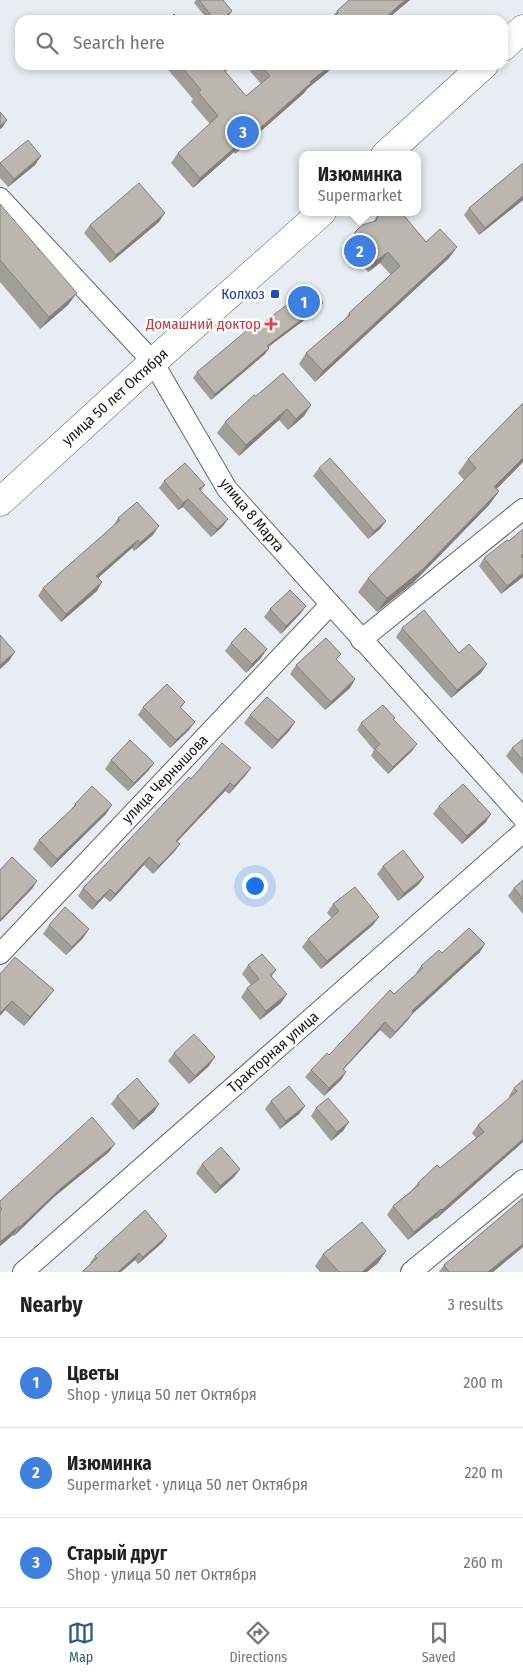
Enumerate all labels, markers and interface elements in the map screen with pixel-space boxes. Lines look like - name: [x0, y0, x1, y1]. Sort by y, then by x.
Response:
- search box: [15, 15, 508, 70]
- icon: search: [33, 29, 61, 57]
- text: Search here: [73, 31, 165, 54]
- pin: 3: [227, 113, 259, 151]
- popup: [299, 151, 421, 216]
- text: Изюминка: [318, 163, 402, 186]
- text: Supermarket: [318, 186, 402, 205]
- pin: 2: [344, 232, 376, 270]
- pin: 1: [288, 283, 320, 321]
- place label: Колхоз: [221, 285, 265, 303]
- marker: Колхоз: [269, 288, 281, 300]
- place label: Домашний доктор: [145, 315, 261, 333]
- marker: Домашний доктор: [265, 318, 277, 330]
- street label: улица 50 лет Октября: [58, 345, 172, 449]
- street label: улица 8 Марта: [216, 474, 288, 556]
- street label: улица Чернышова: [118, 731, 212, 827]
- your location: [242, 873, 268, 899]
- street label: Тракторная улица: [224, 1008, 322, 1096]
- text: Nearby: [20, 1292, 82, 1318]
- text: 3 results: [447, 1295, 503, 1314]
- text: Цветы: [67, 1362, 119, 1385]
- text: 1: [33, 1373, 39, 1392]
- text: 200 m: [463, 1373, 503, 1392]
- text: Shop · улица 50 лет Октября: [67, 1385, 257, 1404]
- text: Изюминка: [67, 1452, 152, 1475]
- text: 2: [32, 1463, 40, 1482]
- text: 220 m: [464, 1463, 503, 1482]
- text: Supermarket · улица 50 лет Октября: [67, 1475, 308, 1494]
- text: Старый друг: [67, 1542, 167, 1565]
- text: 3: [32, 1553, 40, 1572]
- text: 260 m: [464, 1553, 503, 1572]
- text: Shop · улица 50 лет Октября: [67, 1565, 257, 1584]
- tab: Map: [67, 1619, 95, 1666]
- tab: Directions: [229, 1619, 287, 1666]
- tab: Saved: [422, 1619, 456, 1666]

